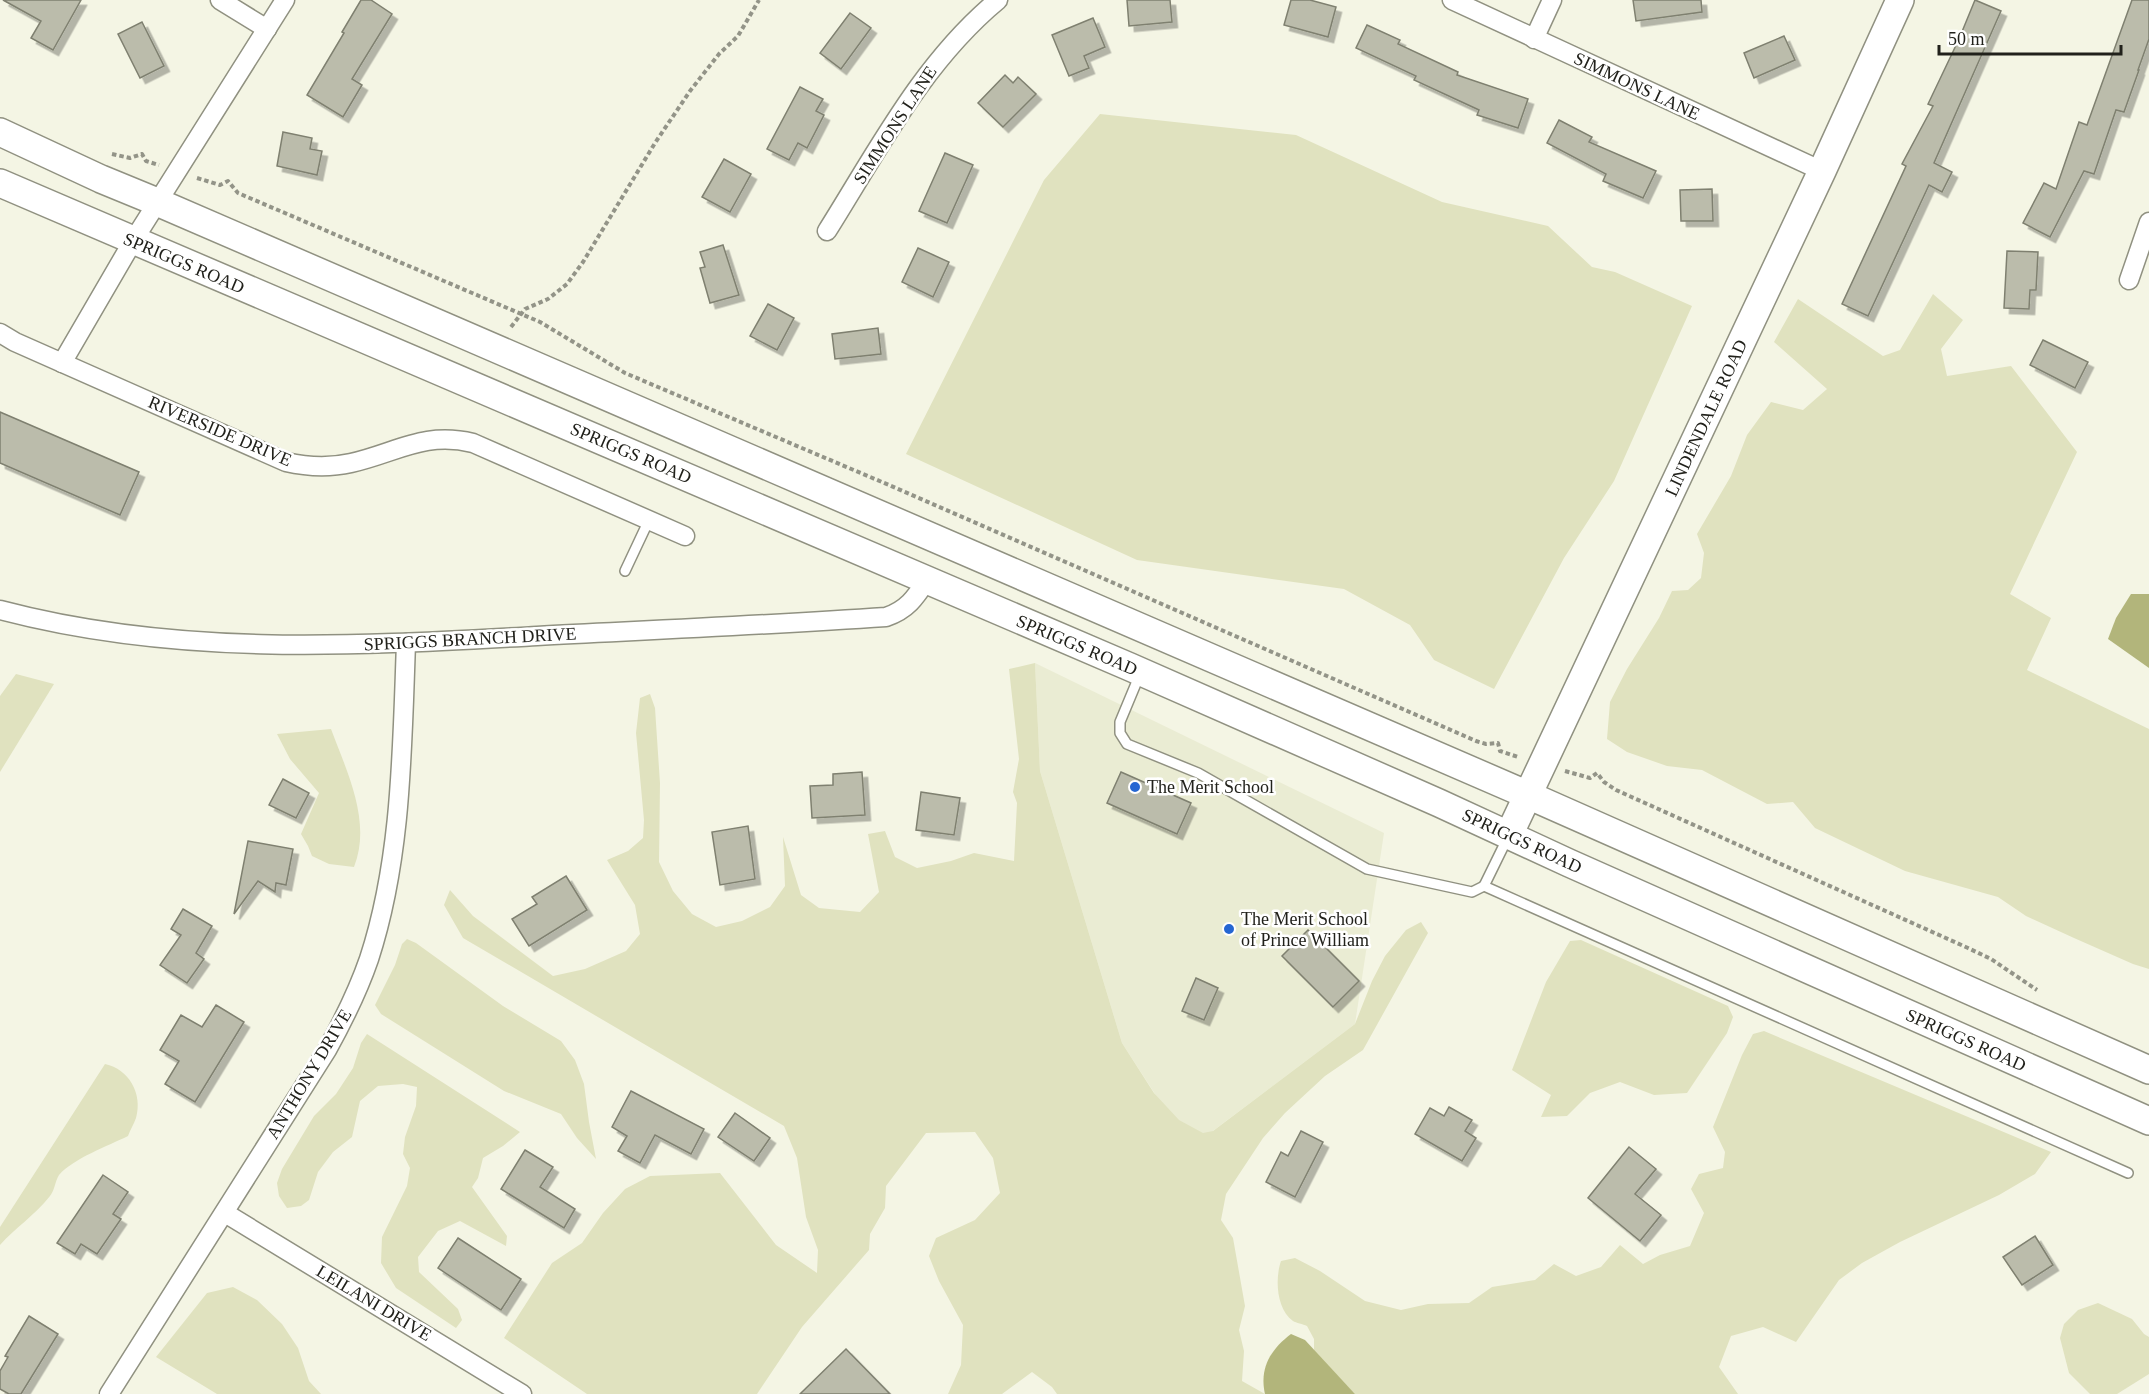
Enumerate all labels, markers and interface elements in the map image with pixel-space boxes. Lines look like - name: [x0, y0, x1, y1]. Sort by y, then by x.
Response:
- scale bar: [1939, 18, 2120, 56]
- text: 50 m: [1948, 29, 1985, 49]
- street label: SIMMONS LANE: [1571, 48, 1703, 124]
- street label: SIMMONS LANE: [849, 62, 941, 188]
- street label: SPRIGGS ROAD: [120, 228, 248, 298]
- street label: LINDENDALE ROAD: [1661, 337, 1751, 499]
- street label: RIVERSIDE DRIVE: [145, 392, 295, 470]
- street label: SPRIGGS ROAD: [567, 418, 695, 488]
- street label: SPRIGGS ROAD: [1013, 610, 1141, 680]
- street label: SPRIGGS BRANCH DRIVE: [363, 623, 577, 655]
- place label: The Merit School: [1147, 777, 1274, 797]
- marker: The Merit School: [1128, 780, 1142, 794]
- street label: SPRIGGS ROAD: [1459, 805, 1585, 877]
- place label: The Merit School of Prince William: [1241, 909, 1369, 950]
- marker: The Merit School of Prince William: [1222, 922, 1236, 936]
- street label: ANTHONY DRIVE: [262, 1005, 356, 1143]
- street label: SPRIGGS ROAD: [1903, 1005, 2029, 1075]
- street label: LEILANI DRIVE: [313, 1261, 435, 1345]

